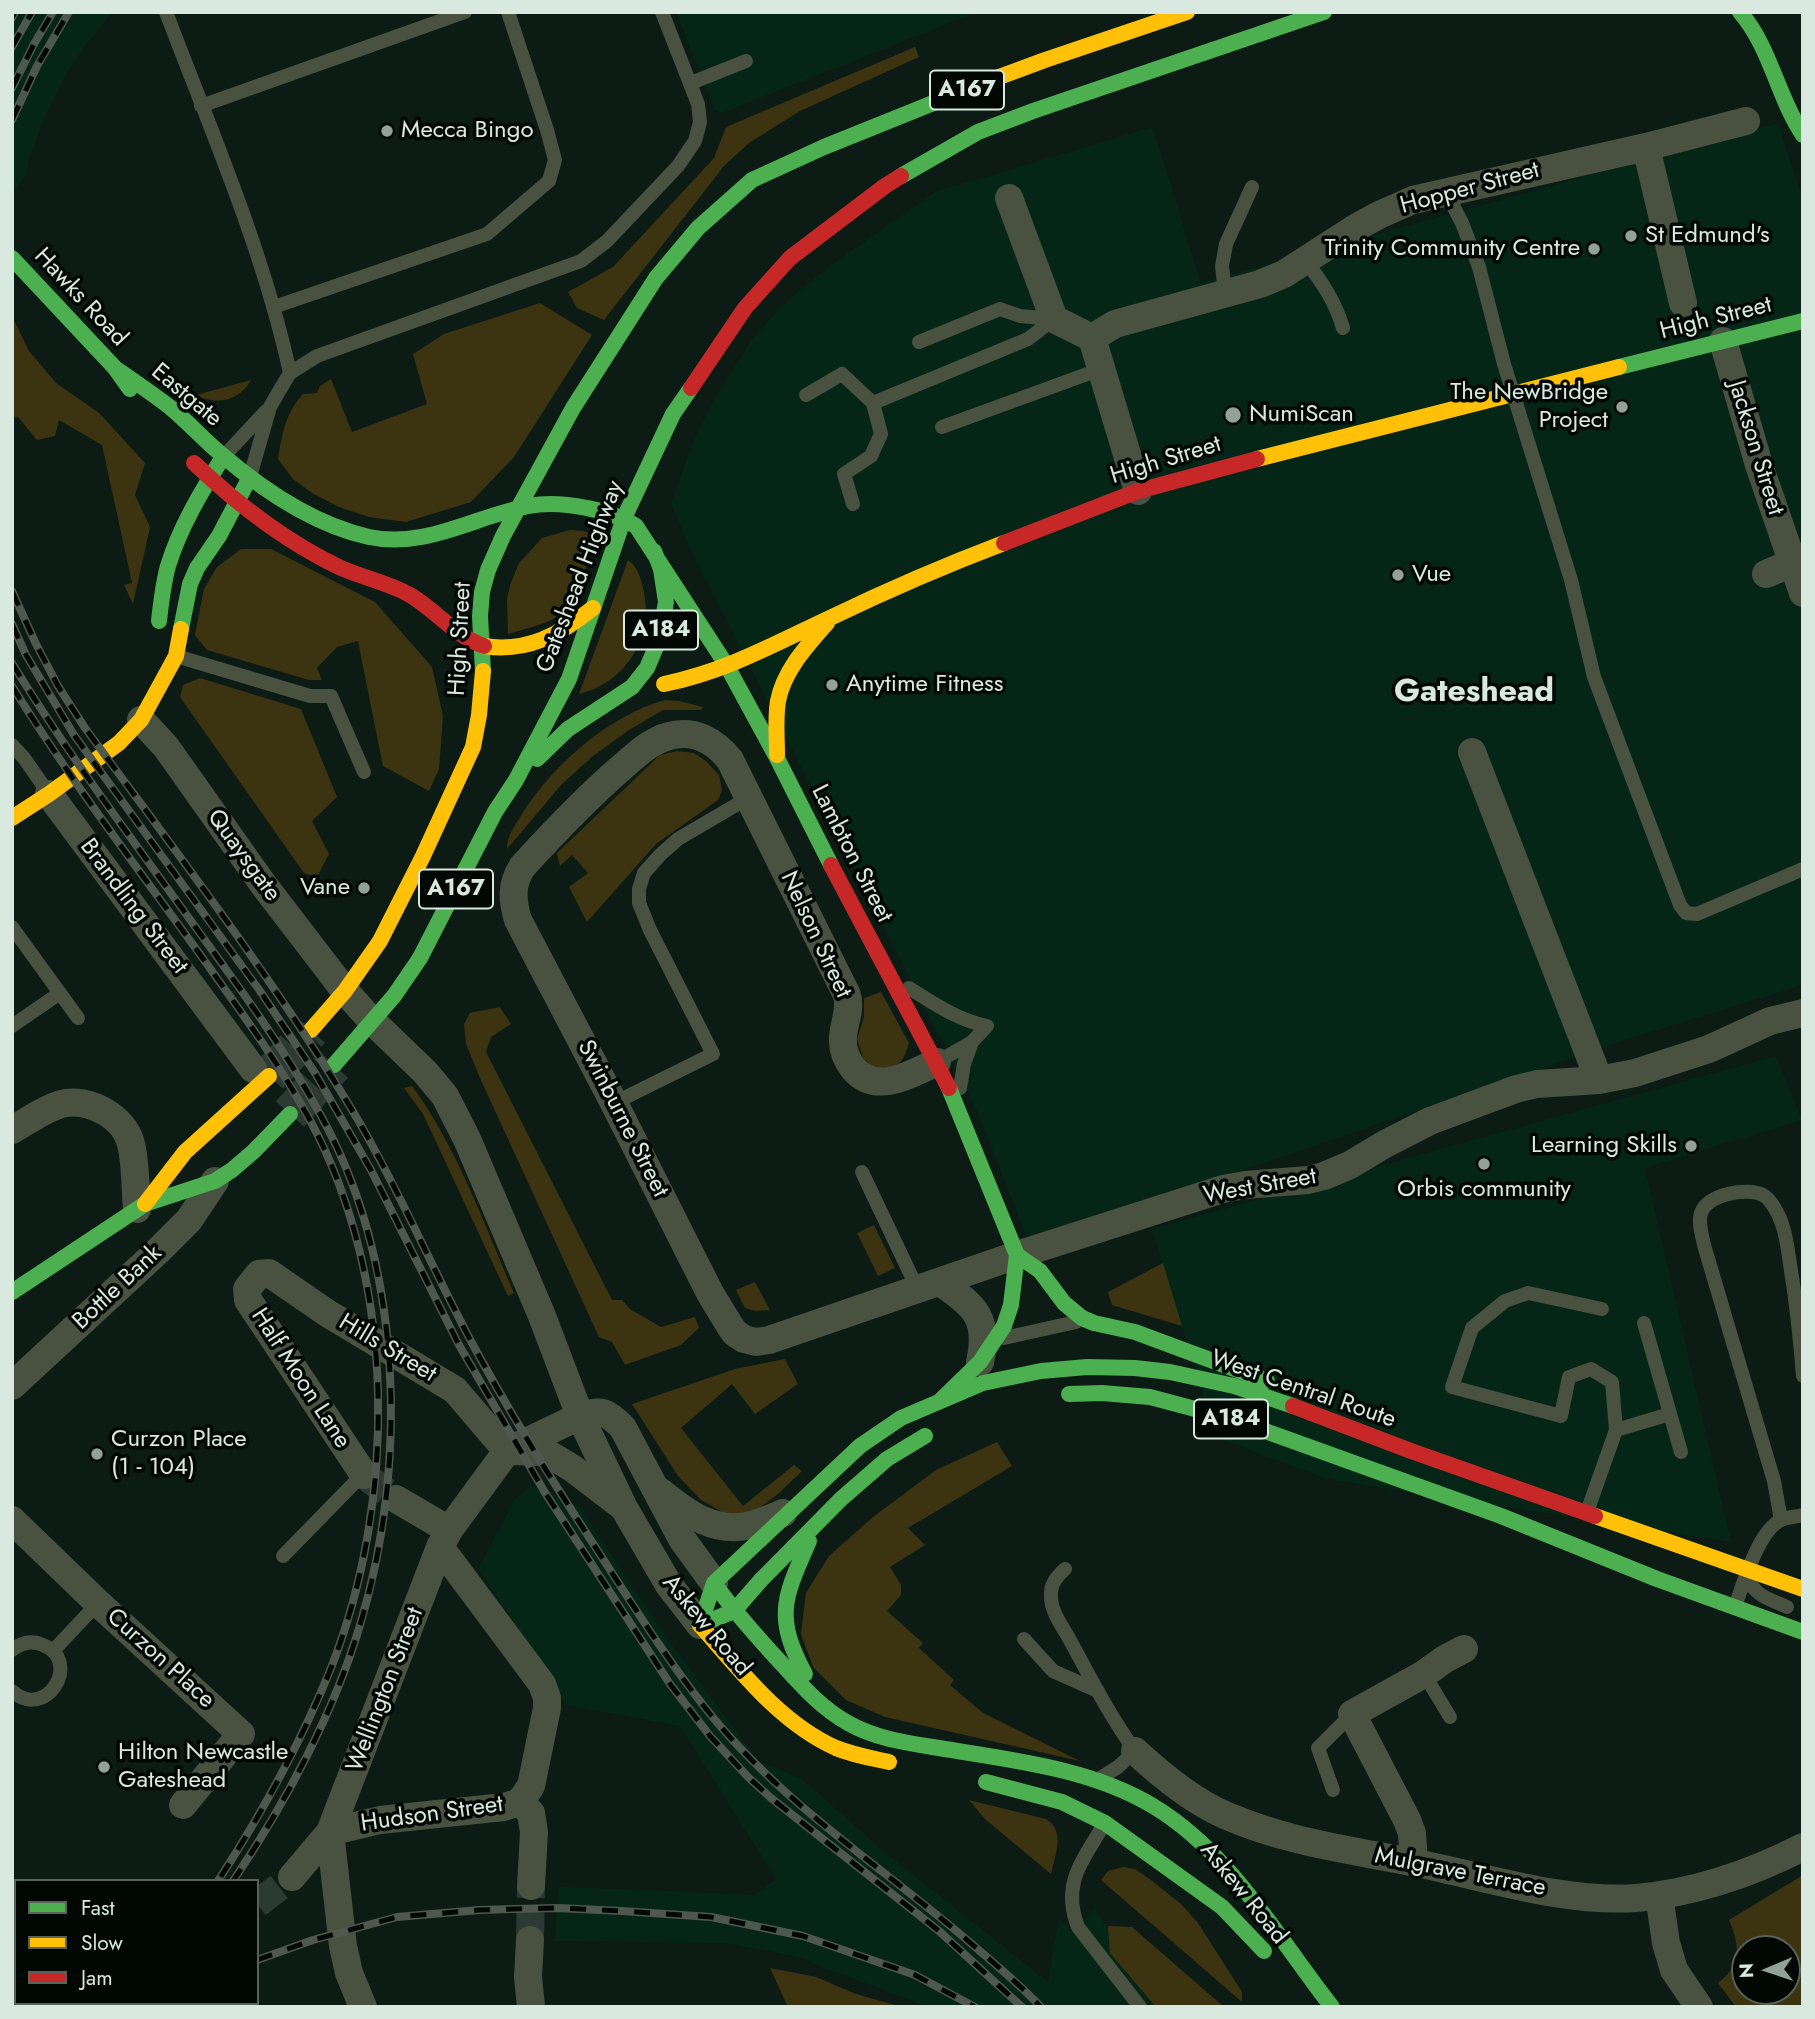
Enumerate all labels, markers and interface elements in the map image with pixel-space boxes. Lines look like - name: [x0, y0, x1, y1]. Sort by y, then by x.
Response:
- road number: A167: [930, 71, 1004, 110]
- place label: Mecca Bingo: [401, 117, 534, 145]
- marker: Mecca Bingo: [379, 123, 395, 139]
- street label: Hopper Street: [1397, 157, 1543, 221]
- place label: St Edmund's: [1645, 222, 1770, 250]
- marker: St Edmund's: [1623, 228, 1639, 244]
- place label: Trinity Community Centre: [1325, 235, 1580, 263]
- marker: Trinity Community Centre: [1586, 241, 1602, 257]
- street label: Hawks Road: [27, 243, 133, 353]
- street label: High Street: [1657, 291, 1775, 347]
- street label: Eastgate: [145, 358, 227, 434]
- street label: Jackson Street: [1721, 377, 1789, 519]
- place label: The NewBridge Project: [1450, 379, 1608, 435]
- marker: The NewBridge Project: [1614, 399, 1630, 415]
- place label: NumiScan: [1249, 401, 1354, 429]
- marker: NumiScan: [1223, 405, 1243, 425]
- street label: High Street: [1107, 431, 1225, 491]
- street label: Gateshead Highway: [531, 477, 631, 677]
- place label: Vue: [1412, 561, 1451, 589]
- marker: Vue: [1390, 567, 1406, 583]
- street label: High Street: [444, 581, 478, 697]
- road number: A184: [624, 610, 698, 650]
- place label: Anytime Fitness: [846, 671, 1003, 699]
- district label: Gateshead: [1394, 674, 1554, 712]
- marker: Anytime Fitness: [824, 677, 840, 693]
- street label: Lambton Street: [804, 780, 898, 928]
- street label: Quaysgate: [200, 804, 286, 908]
- street label: Brandling Street: [73, 834, 193, 980]
- street label: Nelson Street: [773, 867, 857, 1003]
- road number: A167: [419, 870, 493, 908]
- place label: Vane: [300, 874, 350, 902]
- marker: Vane: [356, 880, 372, 896]
- street label: Swinburne Street: [570, 1036, 674, 1202]
- place label: Learning Skills: [1531, 1132, 1677, 1160]
- marker: Learning Skills: [1683, 1138, 1699, 1154]
- marker: Orbis community: [1476, 1156, 1492, 1172]
- street label: West Street: [1201, 1163, 1319, 1211]
- place label: Orbis community: [1397, 1176, 1571, 1204]
- street label: Bottle Bank: [68, 1240, 168, 1336]
- street label: Half Moon Lane: [244, 1304, 356, 1454]
- street label: Hills Street: [333, 1309, 441, 1389]
- street label: West Central Route: [1207, 1345, 1399, 1435]
- road number: A184: [1194, 1400, 1268, 1438]
- place label: Curzon Place (1 - 104): [111, 1426, 247, 1482]
- marker: Curzon Place (1 - 104): [89, 1446, 105, 1462]
- street label: Askew Road: [655, 1570, 757, 1682]
- street label: Curzon Place: [100, 1603, 220, 1715]
- street label: Wellington Street: [341, 1604, 431, 1776]
- place label: Hilton Newcastle Gateshead: [118, 1739, 288, 1795]
- marker: Hilton Newcastle Gateshead: [96, 1759, 112, 1775]
- street label: Hudson Street: [359, 1791, 505, 1839]
- street label: Askew Road: [1193, 1837, 1293, 1951]
- street label: Mulgrave Terrace: [1372, 1842, 1548, 1904]
- legend: [14, 1879, 259, 2005]
- text: Fast: [81, 1893, 114, 1923]
- text: Slow: [81, 1928, 123, 1958]
- north arrow: [1731, 1935, 1801, 2005]
- text: Jam: [81, 1963, 113, 1993]
- text: N: [1733, 1963, 1760, 1979]

